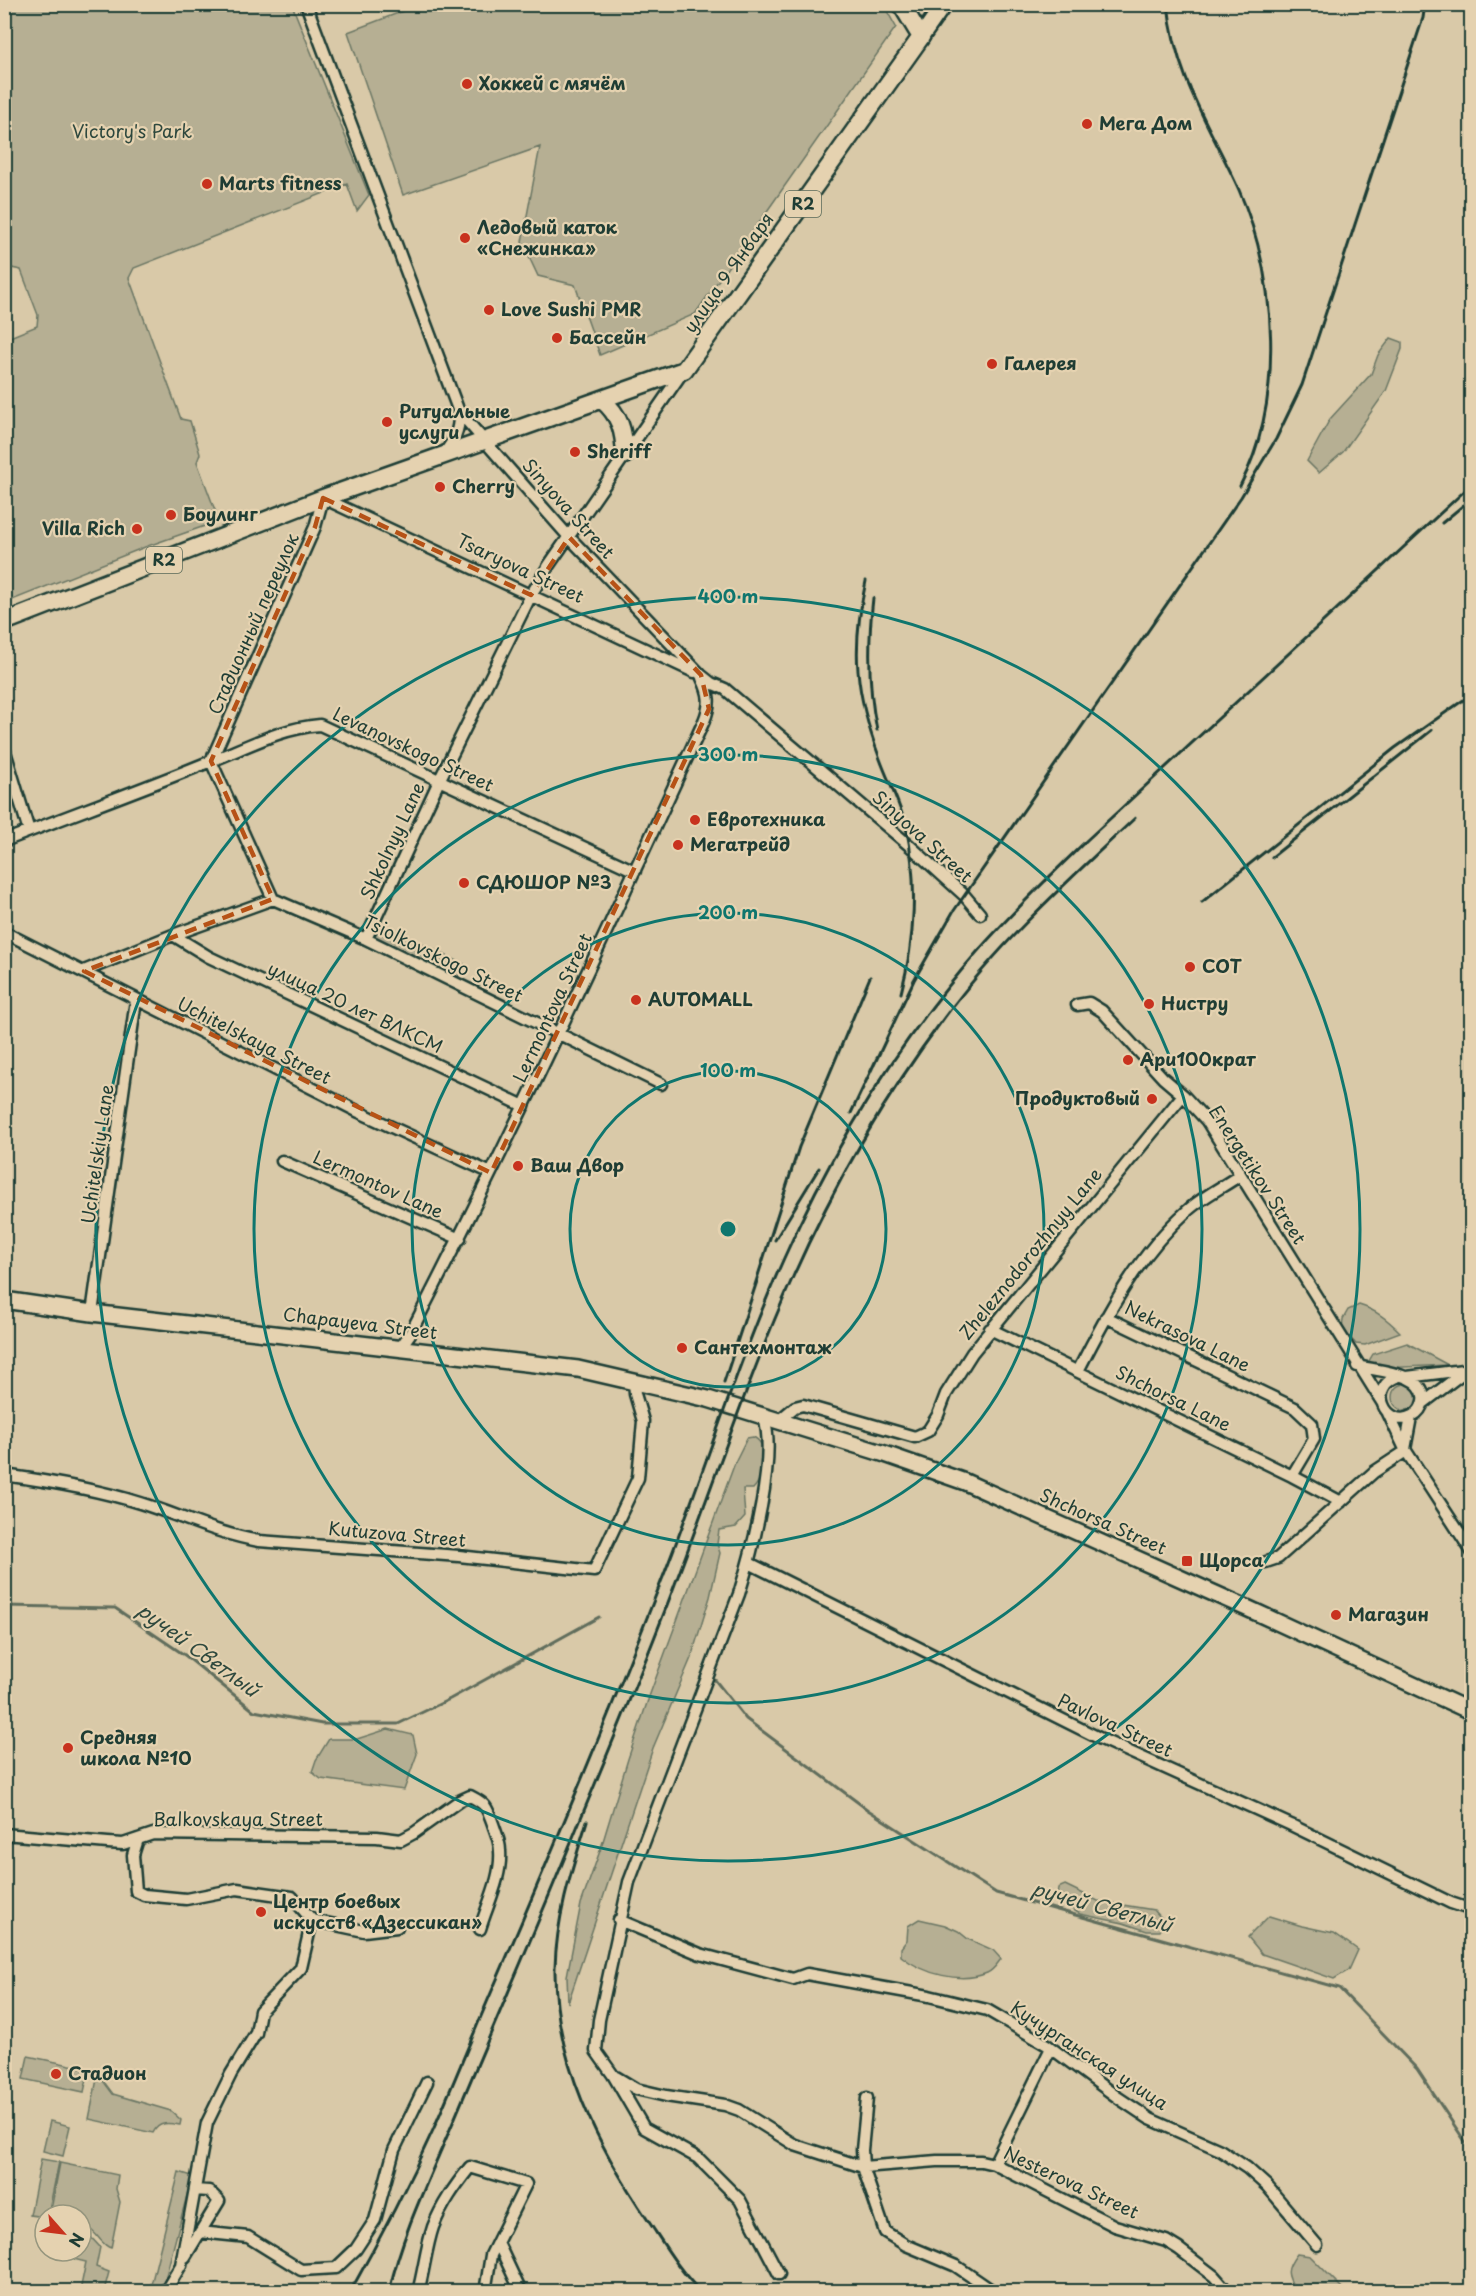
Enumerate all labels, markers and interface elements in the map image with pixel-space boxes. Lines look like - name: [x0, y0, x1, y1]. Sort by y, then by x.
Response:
- place label: Хоккей с мячём: [479, 69, 626, 96]
- marker: Хоккей с мячём: [460, 77, 474, 91]
- place label: Мега Дом: [1099, 109, 1193, 136]
- park label: Victory's Park: [72, 117, 192, 144]
- marker: Мега Дом: [1080, 117, 1094, 131]
- place label: Marts fitness: [219, 169, 342, 196]
- marker: Marts fitness: [200, 177, 214, 191]
- road number: R2: [785, 191, 821, 217]
- street label: улица 9 Января: [676, 206, 779, 338]
- place label: Ледовый каток «Снежинка»: [477, 213, 618, 261]
- marker: Ледовый каток «Снежинка»: [458, 231, 472, 245]
- place label: Love Sushi PMR: [501, 295, 641, 322]
- marker: Love Sushi PMR: [482, 303, 496, 317]
- place label: Бассейн: [569, 323, 647, 350]
- marker: Бассейн: [550, 331, 564, 345]
- place label: Галерея: [1004, 349, 1077, 376]
- marker: Галерея: [985, 357, 999, 371]
- place label: Ритуальные услуги: [399, 397, 510, 445]
- marker: Ритуальные услуги: [380, 415, 394, 429]
- place label: Sheriff: [587, 437, 653, 464]
- marker: Sheriff: [568, 445, 582, 459]
- street label: Sinyova Street: [517, 452, 622, 564]
- place label: Cherry: [452, 472, 515, 499]
- marker: Cherry: [433, 480, 447, 494]
- place label: Боулинг: [183, 500, 258, 527]
- marker: Боулинг: [164, 508, 178, 522]
- place label: Villa Rich: [42, 514, 125, 541]
- marker: Villa Rich: [130, 522, 144, 536]
- street label: Tsaryova Street: [452, 526, 589, 609]
- street label: Стадионный переулок: [200, 528, 305, 718]
- road number: R2: [146, 547, 182, 573]
- text: 400 m: [698, 582, 758, 609]
- street label: Levanovskogo Street: [329, 699, 499, 798]
- text: 300 m: [698, 740, 758, 767]
- street label: Shkolnyy Lane: [353, 777, 431, 904]
- street label: Sinyova Street: [867, 783, 979, 888]
- place label: Евротехника: [707, 805, 826, 832]
- marker: Евротехника: [688, 813, 702, 827]
- place label: Мегатрейд: [690, 830, 790, 857]
- marker: Мегатрейд: [671, 838, 685, 852]
- place label: СДЮШОР №3: [476, 868, 612, 895]
- marker: СДЮШОР №3: [457, 876, 471, 890]
- text: 200 m: [698, 898, 758, 925]
- street label: Tsiolkovskogo Street: [359, 907, 528, 1008]
- street label: Lermontova Street: [505, 928, 598, 1086]
- place label: СОТ: [1202, 952, 1242, 979]
- street label: улица 20 лет ВЛКСМ: [264, 954, 448, 1059]
- marker: СОТ: [1183, 960, 1197, 974]
- place label: AUTOMALL: [648, 985, 753, 1012]
- street label: Uchitelskaya Street: [173, 989, 336, 1090]
- place label: Нистру: [1161, 989, 1228, 1016]
- marker: AUTOMALL: [629, 993, 643, 1007]
- marker: Нистру: [1142, 997, 1156, 1011]
- place label: Ари100крат: [1140, 1045, 1256, 1072]
- marker: Ари100крат: [1121, 1053, 1135, 1067]
- text: 100 m: [700, 1056, 756, 1083]
- street label: Uchitelskiy Lane: [73, 1082, 120, 1225]
- place label: Продуктовый: [1015, 1084, 1140, 1111]
- marker: Продуктовый: [1145, 1092, 1159, 1106]
- street label: Energetikov Street: [1203, 1099, 1313, 1249]
- street label: Lermontov Lane: [309, 1143, 448, 1224]
- place label: Ваш Двор: [530, 1151, 624, 1178]
- marker: Ваш Двор: [511, 1159, 525, 1173]
- street label: Zheleznodorozhnyy Lane: [952, 1161, 1108, 1345]
- centre of rings: [718, 1219, 738, 1239]
- street label: Nekrasova Lane: [1120, 1293, 1255, 1378]
- street label: Chapayeva Street: [282, 1300, 439, 1345]
- place label: Сантехмонтаж: [694, 1333, 832, 1360]
- marker: Сантехмонтаж: [675, 1341, 689, 1355]
- street label: Shchorsa Lane: [1111, 1358, 1236, 1437]
- street label: Shchorsa Street: [1036, 1481, 1171, 1561]
- street label: Kutuzova Street: [327, 1514, 467, 1553]
- place label: Щорса: [1199, 1546, 1264, 1573]
- marker: Щорса: [1180, 1554, 1194, 1568]
- water label: ручей Светлый: [131, 1595, 268, 1705]
- place label: Магазин: [1348, 1600, 1429, 1627]
- marker: Магазин: [1329, 1608, 1343, 1622]
- street label: Pavlova Street: [1054, 1686, 1178, 1763]
- place label: Средняя школа №10: [80, 1723, 192, 1771]
- marker: Средняя школа №10: [61, 1741, 75, 1755]
- street label: Balkovskaya Street: [153, 1805, 323, 1832]
- water label: ручей Светлый: [1029, 1873, 1178, 1940]
- place label: Центр боевых искусств «Дзессикан»: [273, 1887, 482, 1935]
- marker: Центр боевых искусств «Дзессикан»: [254, 1905, 268, 1919]
- street label: Кучурганская улица: [1006, 1994, 1174, 2116]
- place label: Стадион: [68, 2059, 147, 2086]
- marker: Стадион: [49, 2067, 63, 2081]
- street label: Nesterova Street: [1000, 2139, 1144, 2225]
- north arrow: [33, 2203, 93, 2263]
- text: N: [64, 2229, 91, 2252]

